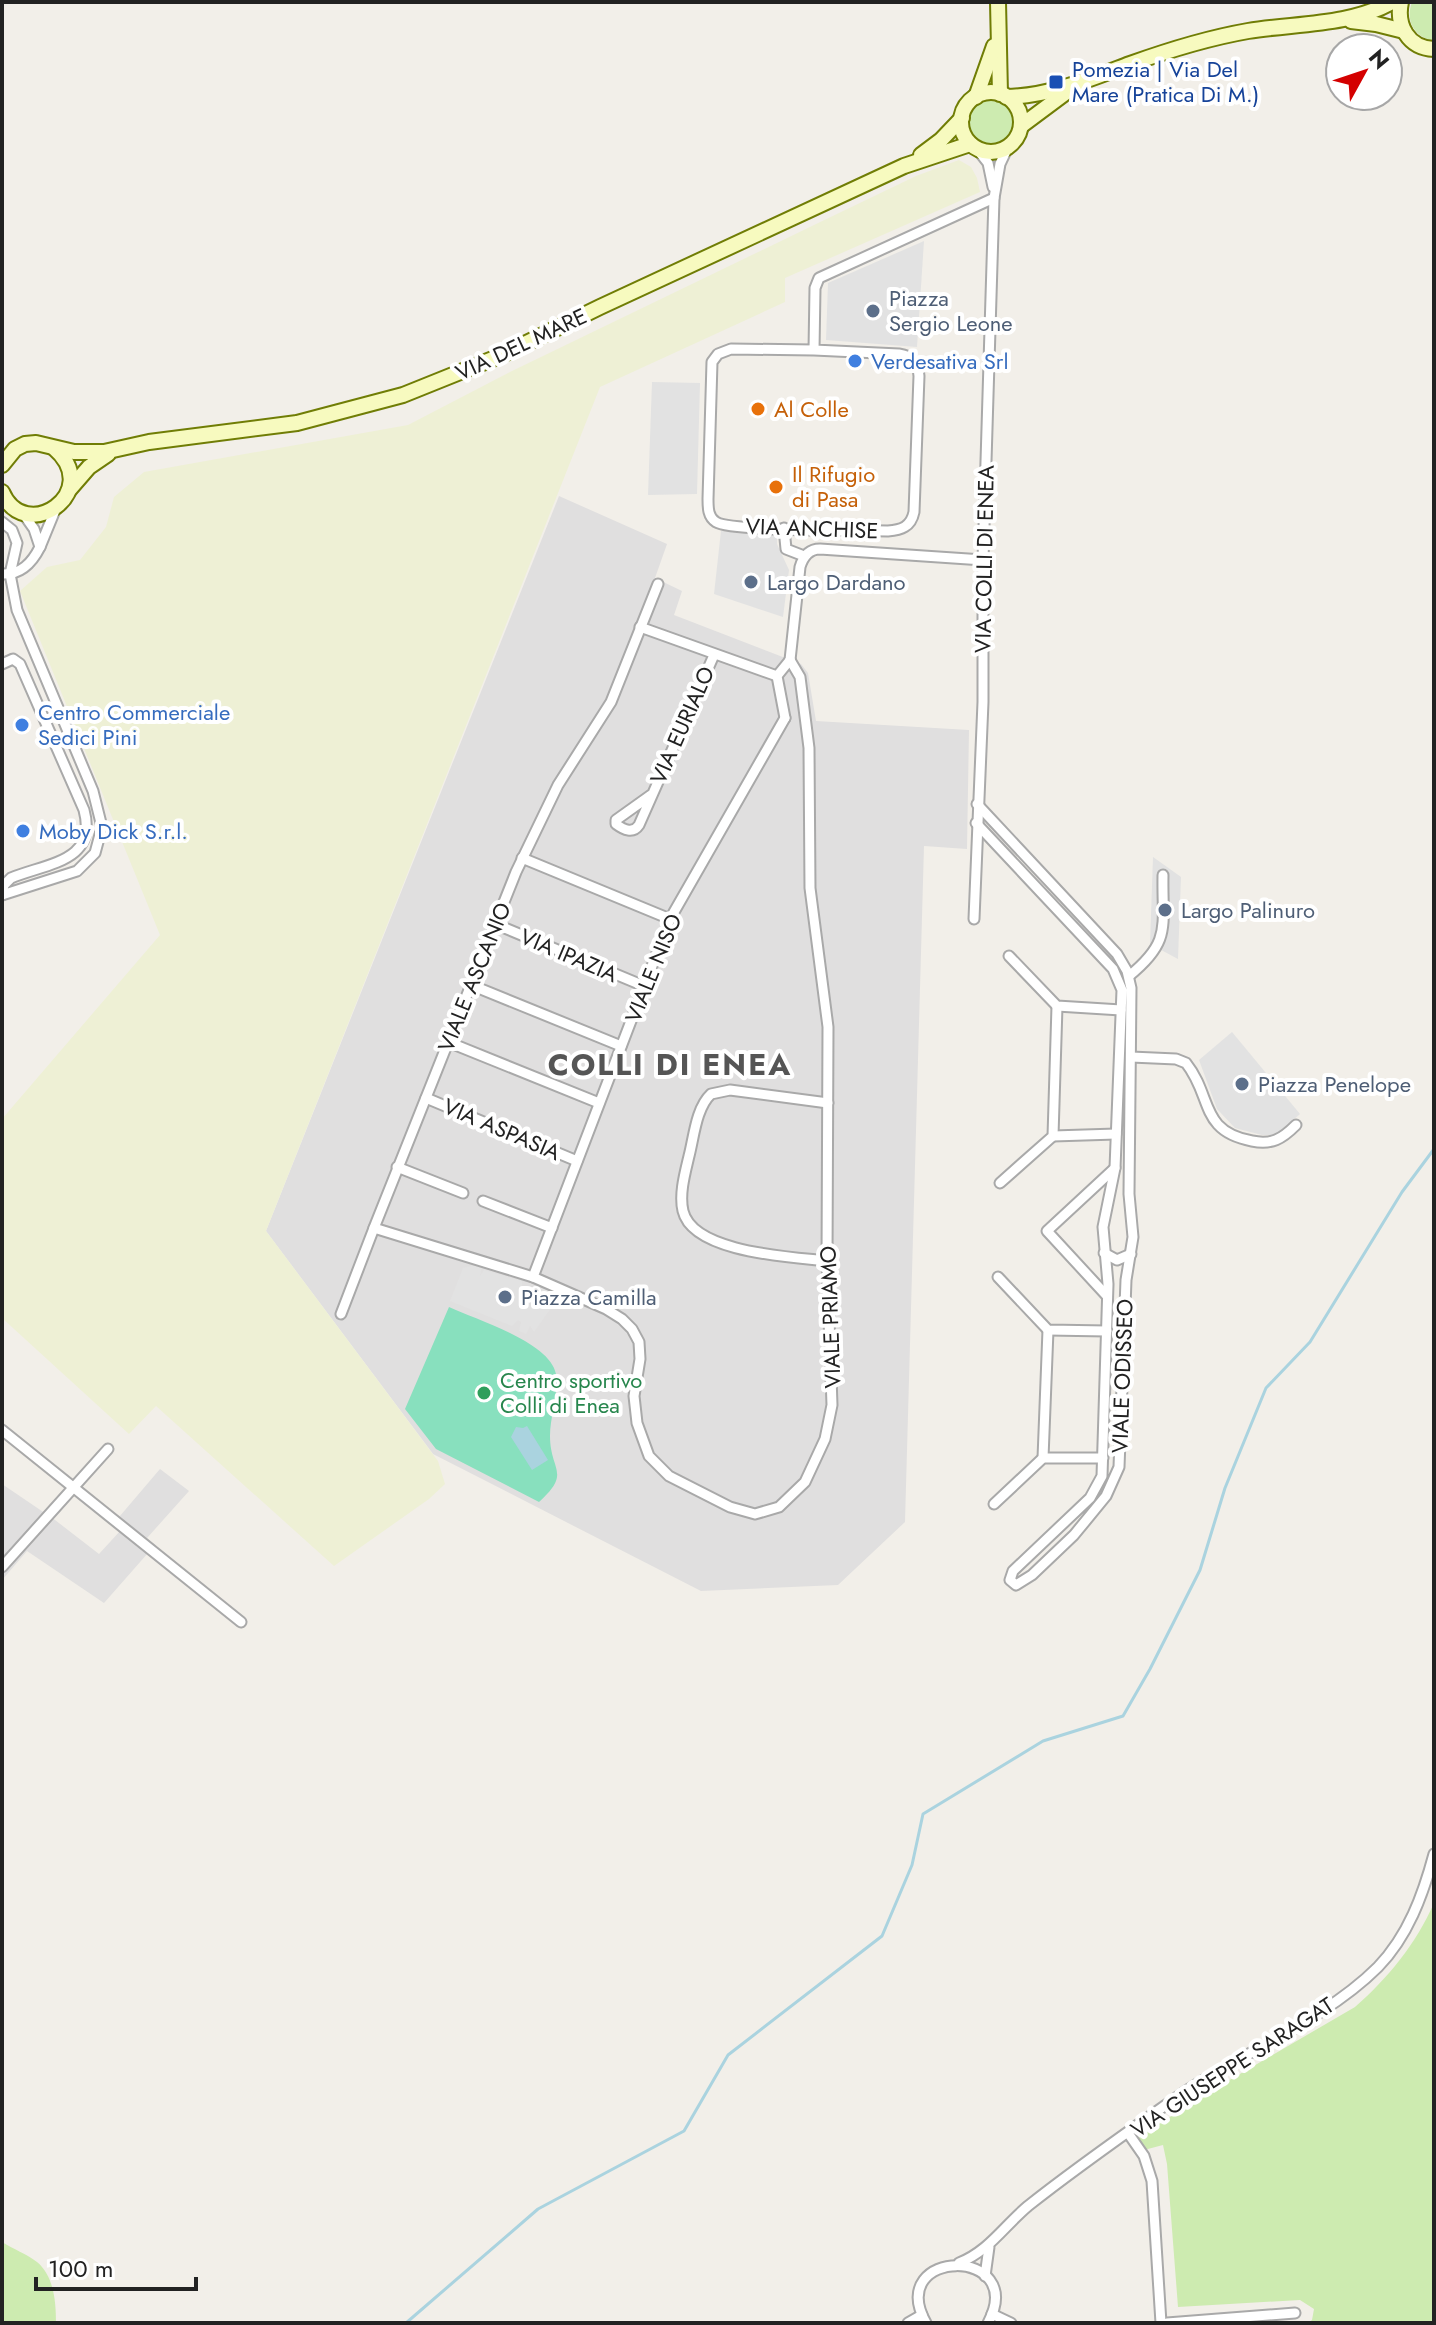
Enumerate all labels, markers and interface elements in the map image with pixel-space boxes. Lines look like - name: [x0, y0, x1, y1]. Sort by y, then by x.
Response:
- north arrow: [1324, 32, 1404, 112]
- text: N: [1361, 42, 1397, 76]
- place label: Pomezia | Via Del Mare (Pratica Di M.): [1072, 53, 1259, 110]
- marker: Pomezia | Via Del Mare (Pratica Di M.): [1047, 73, 1065, 91]
- place label: Piazza Sergio Leone: [889, 282, 1013, 339]
- street label: VIA DEL MARE: [450, 300, 592, 388]
- marker: Piazza Sergio Leone: [864, 302, 882, 320]
- place label: Verdesativa Srl: [871, 345, 1008, 377]
- marker: Verdesativa Srl: [846, 352, 864, 370]
- place label: Al Colle: [774, 393, 849, 425]
- marker: Al Colle: [749, 400, 767, 418]
- place label: Il Rifugio di Pasa: [792, 458, 875, 515]
- street label: VIA COLLI DI ENEA: [966, 464, 1002, 653]
- marker: Il Rifugio di Pasa: [767, 478, 785, 496]
- street label: VIA ANCHISE: [745, 510, 879, 546]
- place label: Largo Dardano: [767, 566, 906, 598]
- marker: Largo Dardano: [742, 573, 760, 591]
- street label: VIA EURIALO: [642, 661, 722, 789]
- place label: Centro Commerciale Sedici Pini: [38, 696, 230, 753]
- marker: Centro Commerciale Sedici Pini: [13, 716, 31, 734]
- place label: Moby Dick S.r.l.: [39, 815, 188, 847]
- marker: Moby Dick S.r.l.: [14, 822, 32, 840]
- place label: Largo Palinuro: [1181, 894, 1315, 926]
- street label: VIALE ASCANIO: [429, 897, 519, 1057]
- marker: Largo Palinuro: [1156, 901, 1174, 919]
- street label: VIALE NISO: [617, 909, 689, 1027]
- street label: VIA IPAZIA: [515, 920, 623, 990]
- district label: COLLI DI ENEA: [548, 1043, 792, 1086]
- place label: Piazza Penelope: [1258, 1068, 1411, 1100]
- marker: Piazza Penelope: [1233, 1075, 1251, 1093]
- street label: VIA ASPASIA: [438, 1090, 566, 1168]
- street label: VIALE PRIAMO: [812, 1245, 848, 1389]
- place label: Piazza Camilla: [521, 1281, 657, 1313]
- marker: Piazza Camilla: [496, 1288, 514, 1306]
- street label: VIALE ODISSEO: [1103, 1298, 1141, 1454]
- place label: Centro sportivo Colli di Enea: [500, 1364, 642, 1421]
- marker: Centro sportivo Colli di Enea: [475, 1384, 493, 1402]
- street label: VIA GIUSEPPE SARAGAT: [1124, 1989, 1341, 2145]
- scale bar: [36, 2241, 196, 2291]
- text: 100 m: [48, 2251, 114, 2286]

